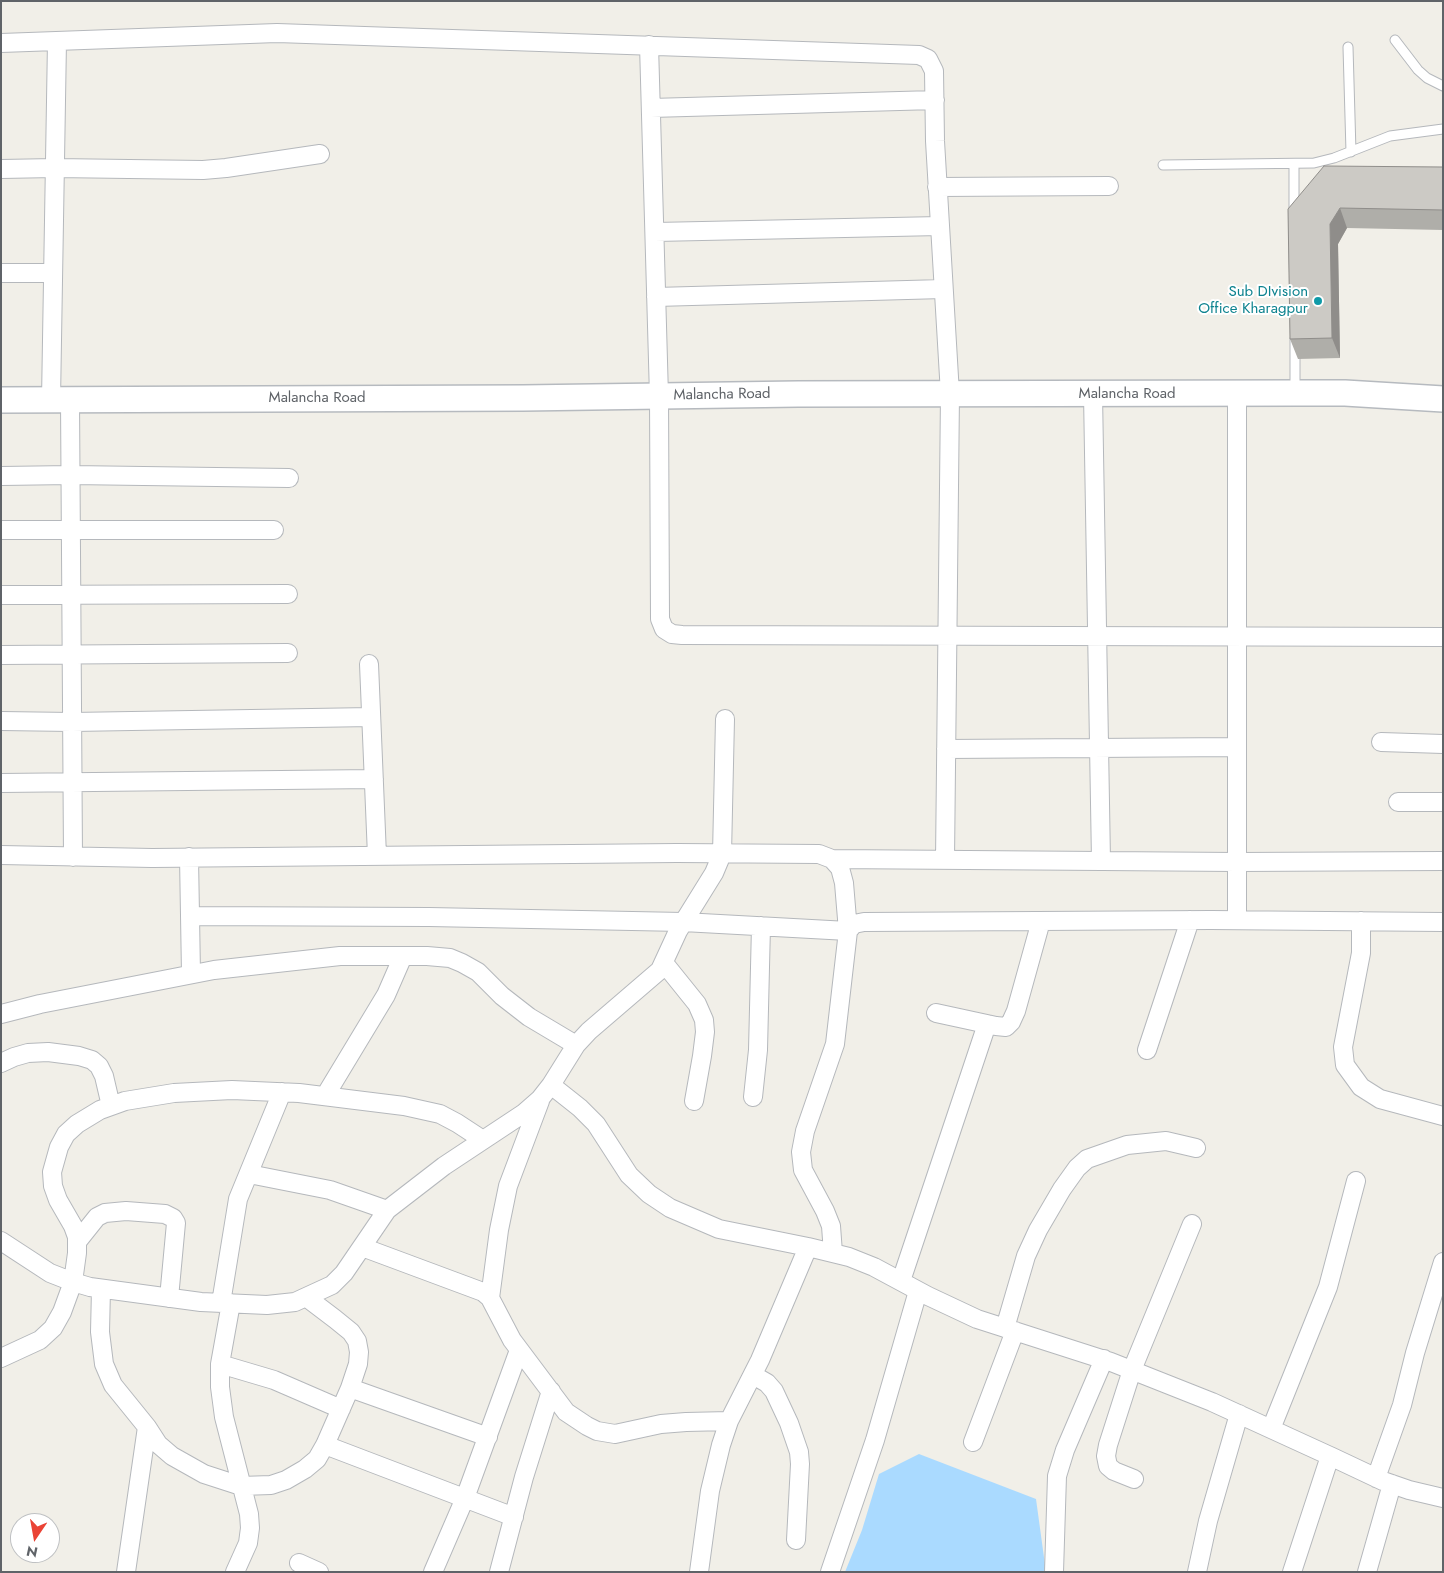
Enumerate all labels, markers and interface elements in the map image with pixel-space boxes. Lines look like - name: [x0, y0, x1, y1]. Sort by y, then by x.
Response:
- place label: Sub DIvision Office Kharagpur: [1198, 283, 1308, 318]
- marker: Sub DIvision Office Kharagpur: [1312, 295, 1324, 307]
- street label: Malancha Road: [673, 385, 771, 405]
- street label: Malancha Road: [1078, 385, 1176, 403]
- street label: Malancha Road: [268, 389, 366, 407]
- north arrow: [10, 1513, 60, 1563]
- text: N: [25, 1541, 40, 1563]

